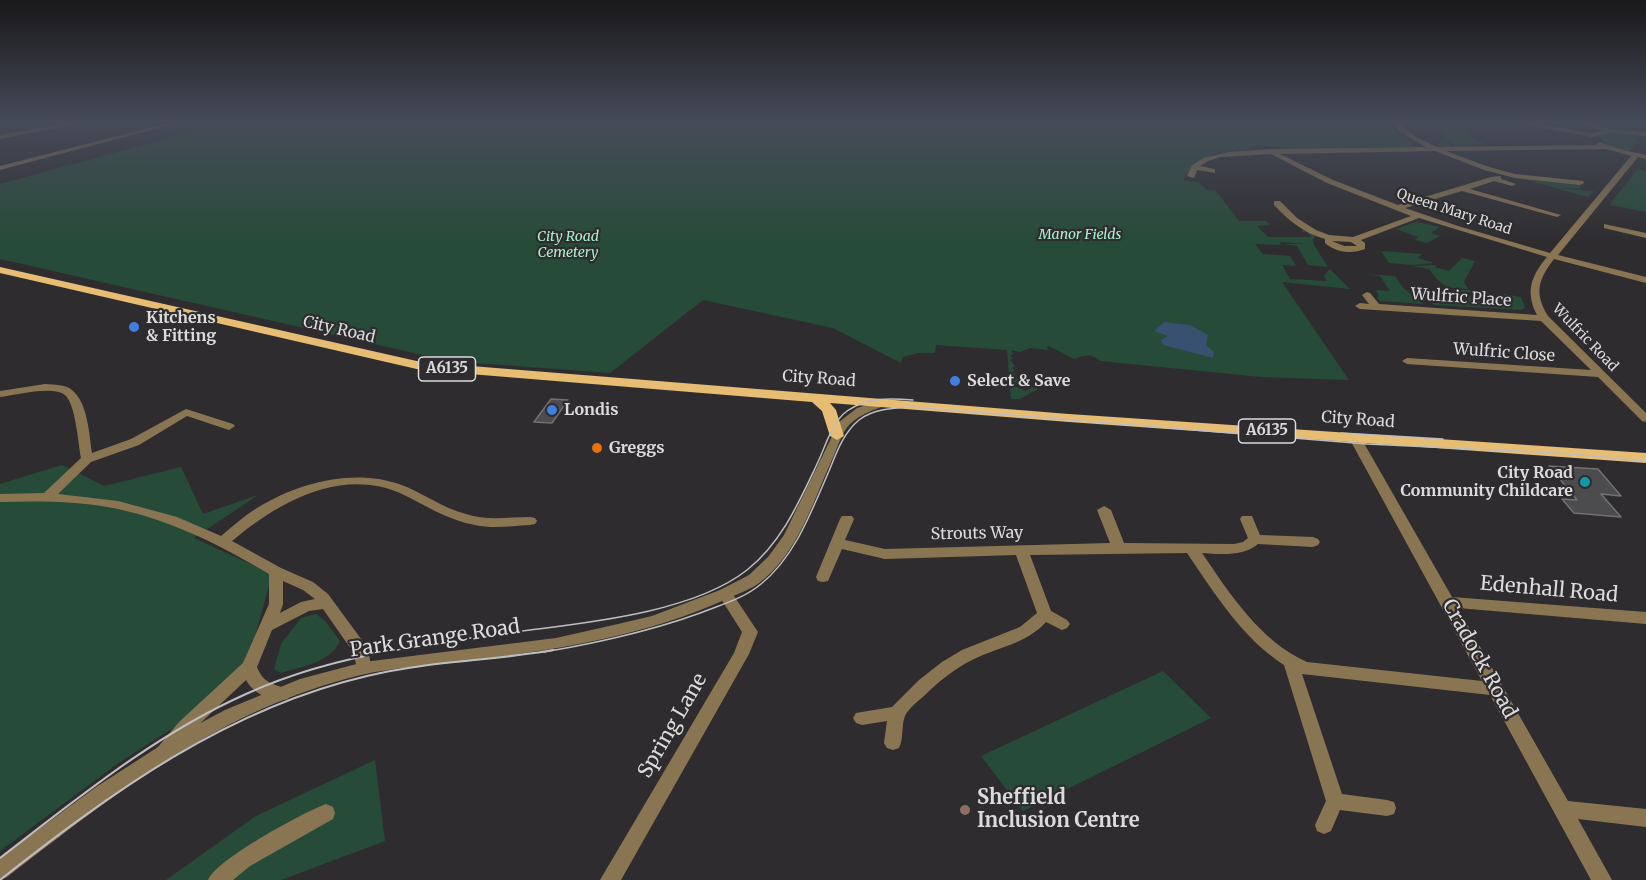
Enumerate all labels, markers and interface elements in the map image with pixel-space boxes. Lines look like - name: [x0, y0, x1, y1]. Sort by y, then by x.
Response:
- street label: Queen Mary Road: [1394, 185, 1514, 239]
- park label: Manor Fields: [1039, 227, 1121, 243]
- park label: City Road Cemetery: [537, 229, 599, 262]
- street label: Wulfric Place: [1410, 285, 1512, 311]
- street label: Wulfric Road: [1549, 301, 1621, 375]
- place label: Kitchens & Fitting: [146, 308, 216, 346]
- street label: City Road: [301, 312, 377, 348]
- marker: Kitchens & Fitting: [127, 320, 141, 334]
- street label: Wulfric Close: [1453, 340, 1555, 366]
- road number: A6135: [418, 357, 476, 381]
- street label: City Road: [782, 367, 856, 391]
- place label: Select & Save: [967, 371, 1070, 391]
- marker: Select & Save: [948, 374, 962, 388]
- place label: Londis: [564, 400, 618, 420]
- marker: Londis: [545, 403, 559, 417]
- street label: City Road: [1321, 408, 1395, 432]
- road number: A6135: [1238, 419, 1296, 443]
- place label: Greggs: [609, 438, 665, 458]
- marker: Greggs: [590, 441, 604, 455]
- place label: City Road Community Childcare: [1400, 463, 1573, 501]
- marker: City Road Community Childcare: [1578, 475, 1592, 489]
- street label: Strouts Way: [931, 524, 1023, 544]
- street label: Edenhall Road: [1479, 572, 1619, 608]
- street label: Cradock Road: [1436, 595, 1522, 723]
- street label: Park Grange Road: [348, 615, 522, 663]
- street label: Spring Lane: [633, 669, 713, 783]
- place label: Sheffield Inclusion Centre: [977, 786, 1139, 833]
- marker: Sheffield Inclusion Centre: [958, 803, 972, 817]

